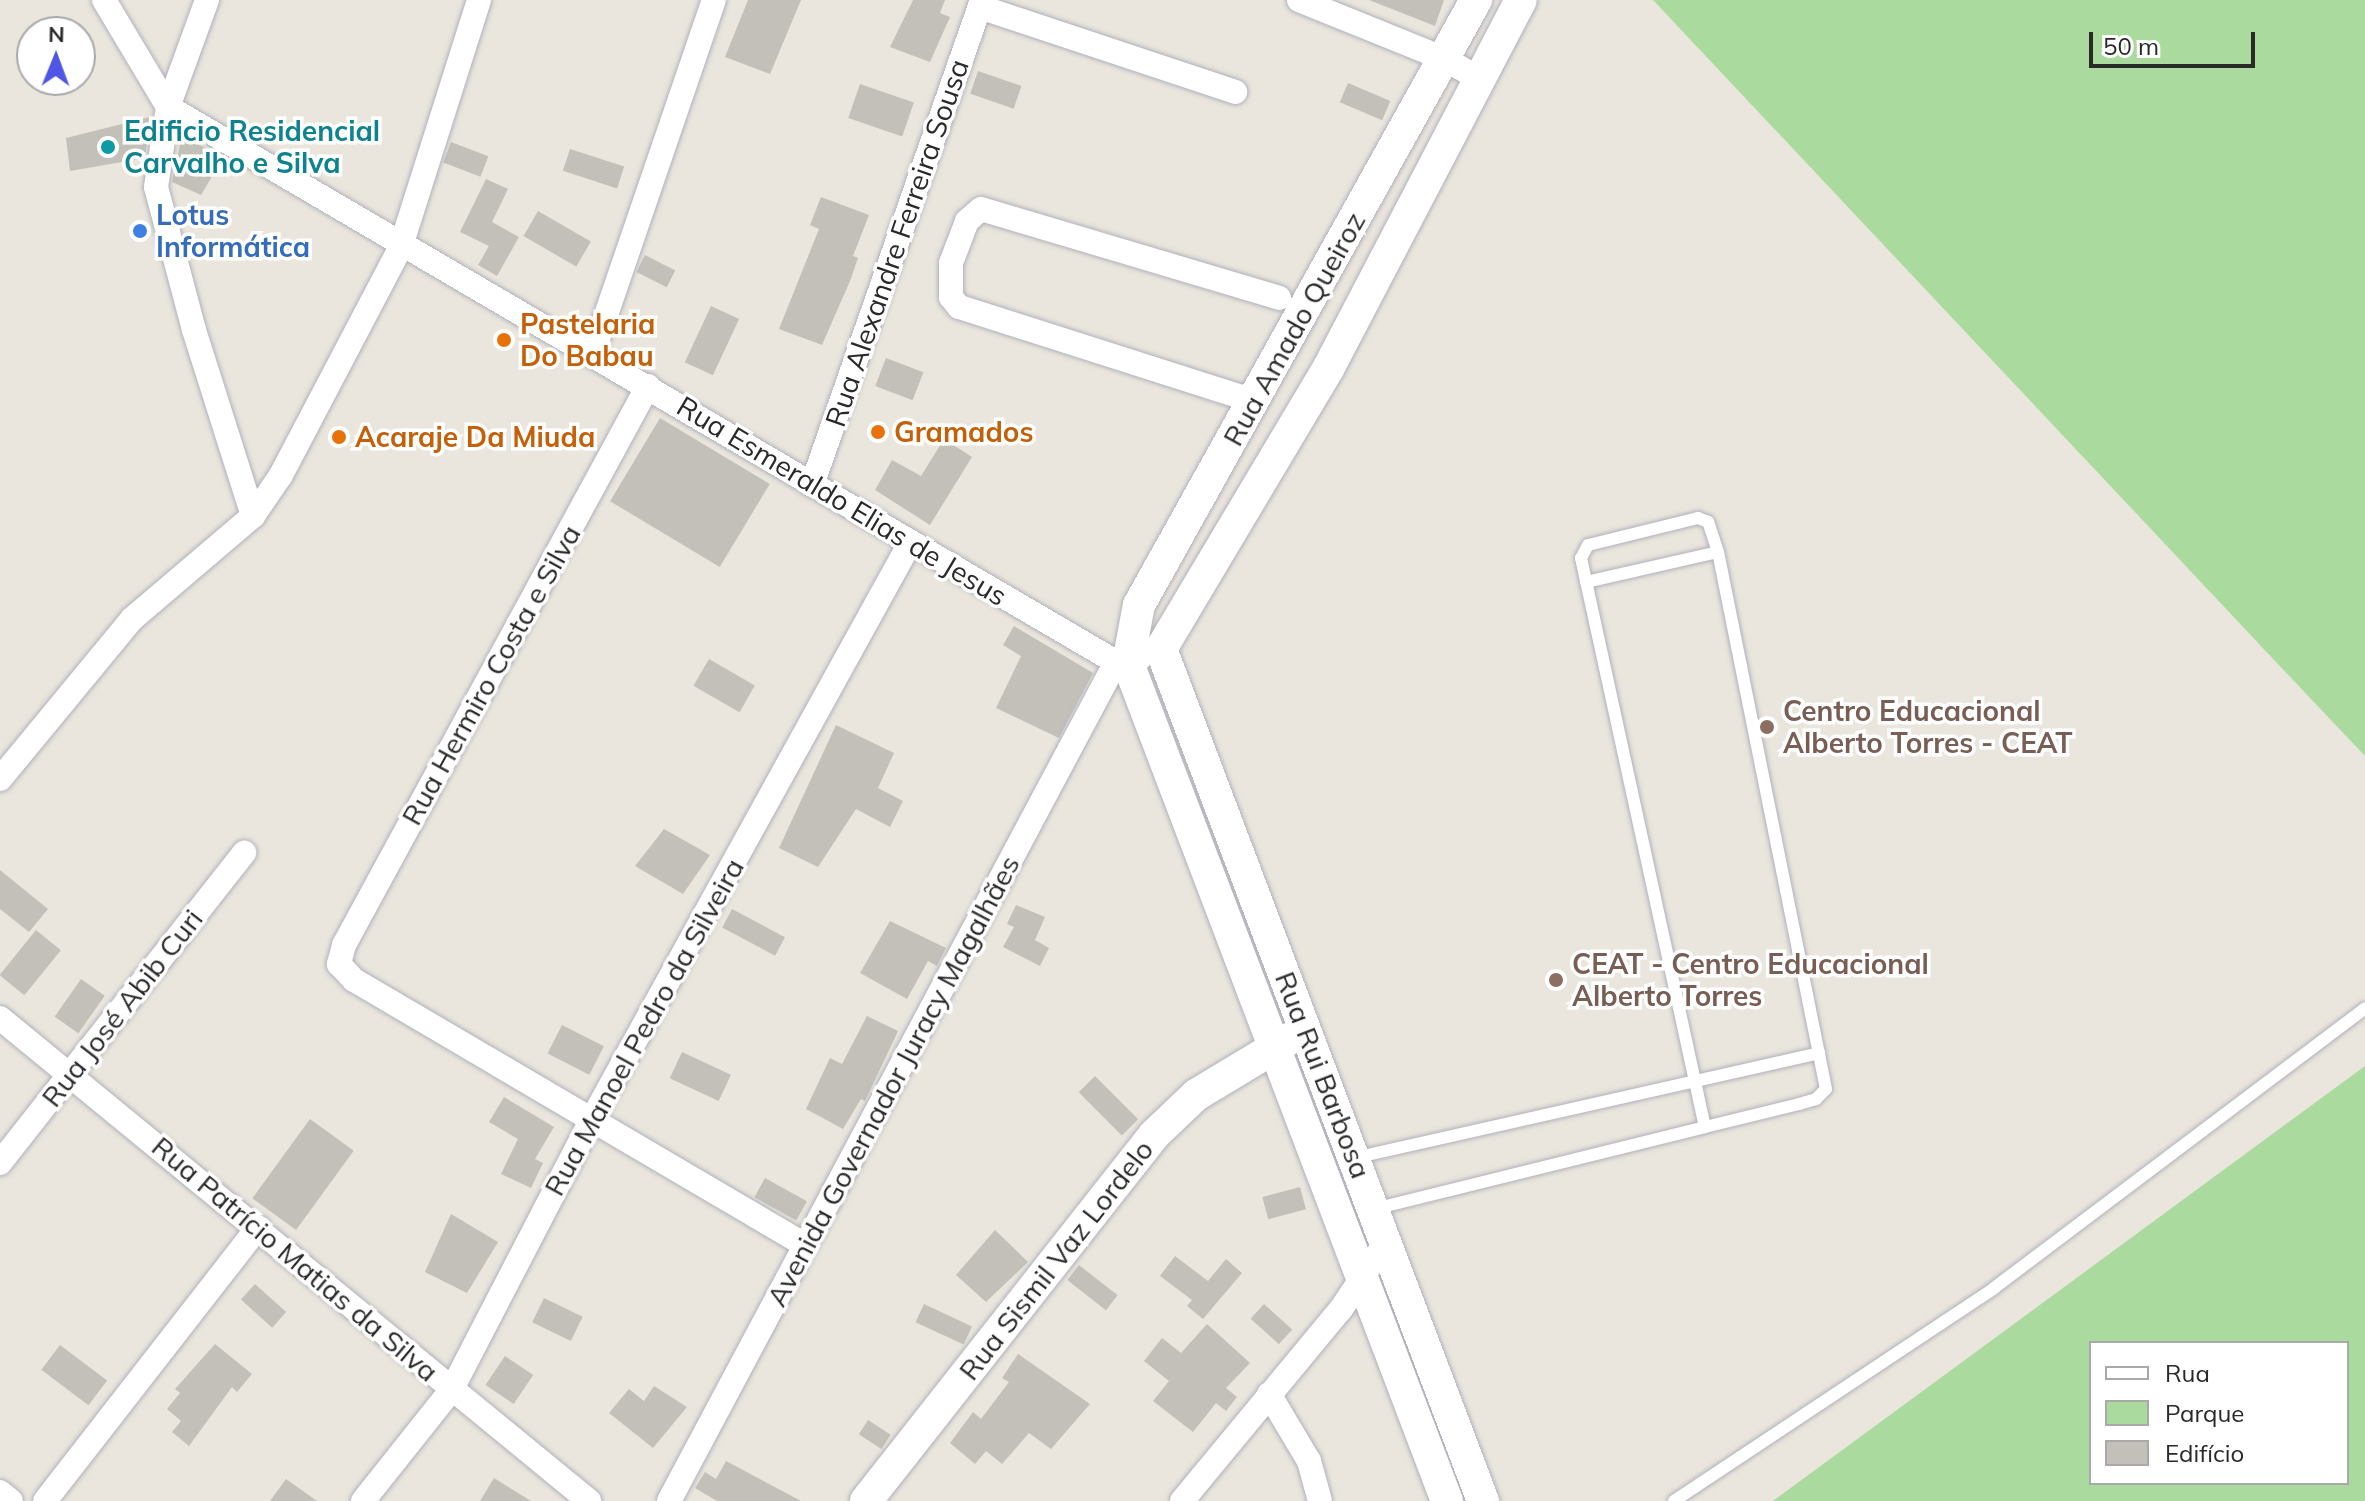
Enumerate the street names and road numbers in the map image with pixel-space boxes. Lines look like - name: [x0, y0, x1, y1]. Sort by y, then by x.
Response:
- street label: Rua Alexandre Ferreira Sousa: [818, 55, 976, 431]
- street label: Rua Amado Queiroz: [1216, 206, 1372, 452]
- street label: Rua Esmeraldo Elias de Jesus: [671, 389, 1013, 613]
- street label: Rua Hermiro Costa e Silva: [394, 519, 588, 831]
- street label: Avenida Governador Juracy Magalhães: [760, 850, 1026, 1312]
- street label: Rua Manoel Pedro da Silveira: [537, 853, 751, 1201]
- street label: Rua José Abib Curi: [35, 903, 209, 1113]
- street label: Rua Rui Barbosa: [1268, 967, 1378, 1183]
- street label: Rua Patrício Matias da Silva: [145, 1130, 445, 1388]
- street label: Rua Sismil Vaz Lordelo: [952, 1133, 1160, 1387]

